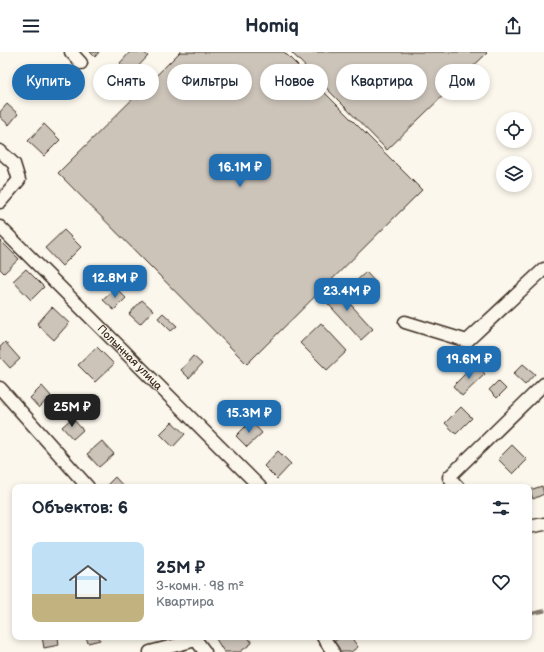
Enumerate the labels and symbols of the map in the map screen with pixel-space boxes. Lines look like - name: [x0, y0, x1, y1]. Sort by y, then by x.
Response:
- pin: 16.1M ₽: [203, 154, 277, 188]
- pin: 12.8M ₽: [78, 265, 152, 299]
- pin: 23.4M ₽: [310, 278, 384, 312]
- street label: Полынная улица: [95, 322, 166, 393]
- pin: 19.6M ₽: [432, 346, 506, 380]
- pin: 25M ₽: [44, 394, 100, 428]
- pin: 15.3M ₽: [212, 400, 286, 434]

